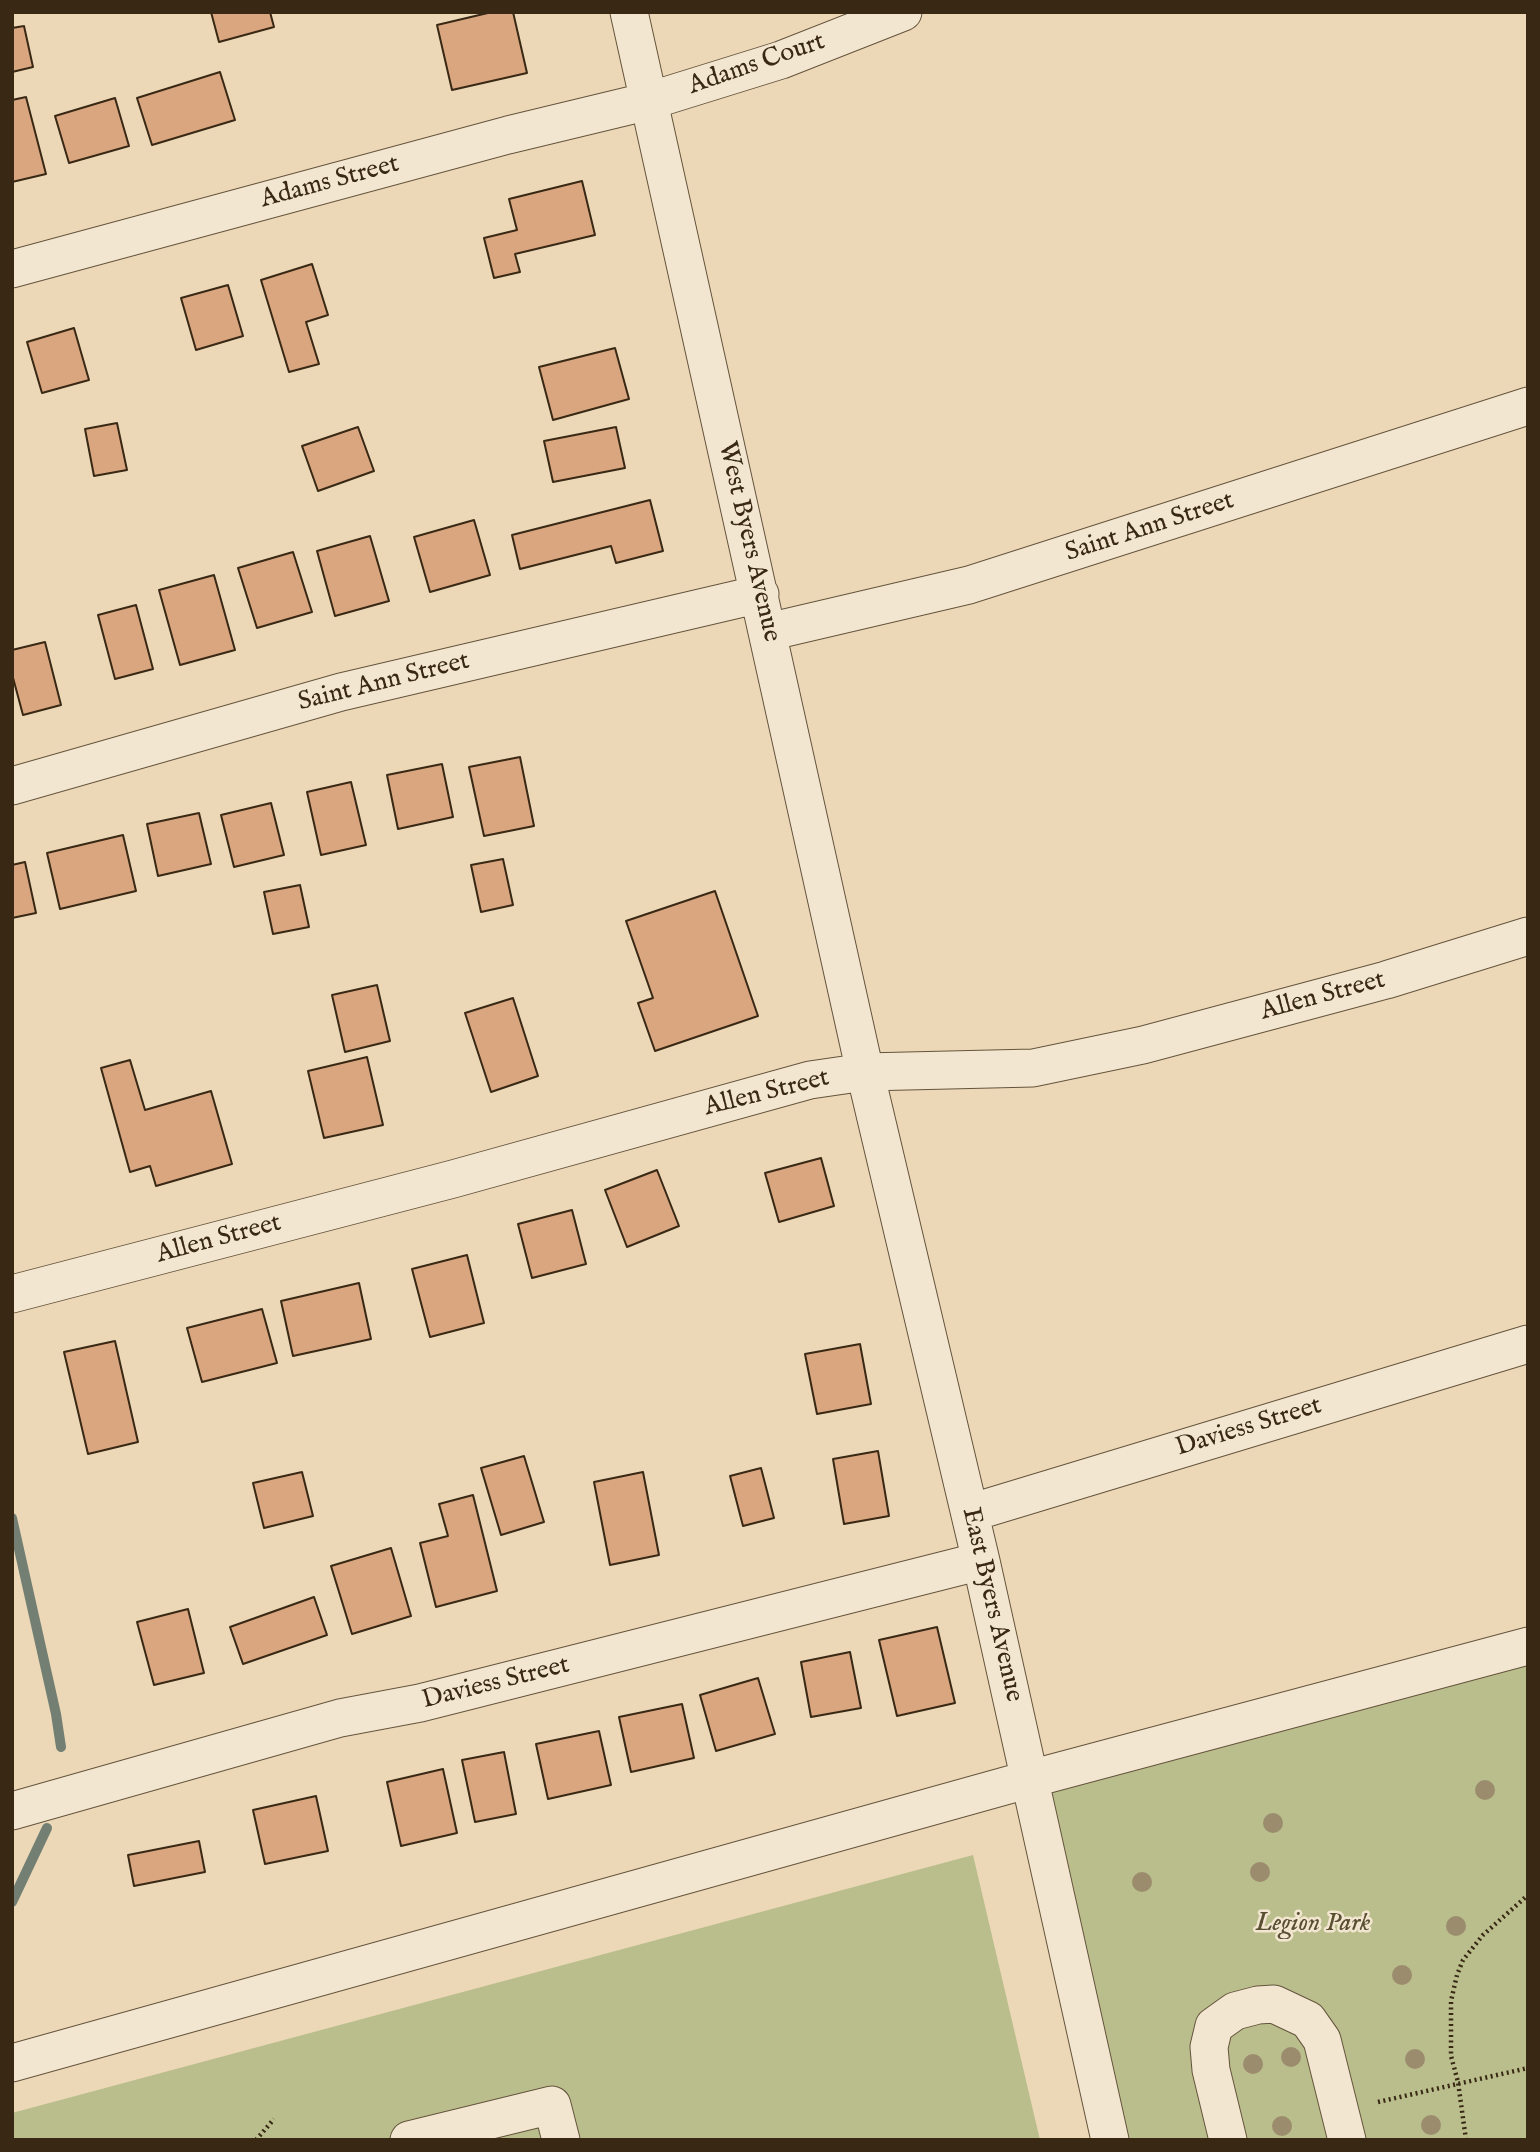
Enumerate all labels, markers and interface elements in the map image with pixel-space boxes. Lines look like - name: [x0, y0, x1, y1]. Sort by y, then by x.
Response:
- street label: Adams Court: [685, 27, 829, 103]
- street label: Adams Street: [257, 150, 403, 216]
- street label: West Byers Avenue: [710, 439, 786, 645]
- street label: Saint Ann Street: [1062, 486, 1238, 570]
- street label: Saint Ann Street: [295, 647, 473, 719]
- street label: Allen Street: [1257, 965, 1389, 1029]
- street label: Allen Street: [701, 1063, 833, 1125]
- street label: Allen Street: [153, 1208, 285, 1272]
- street label: Daviess Street: [1172, 1391, 1326, 1465]
- street label: East Byers Avenue: [953, 1505, 1029, 1705]
- street label: Daviess Street: [419, 1651, 573, 1717]
- park label: Legion Park: [1255, 1909, 1371, 1941]

